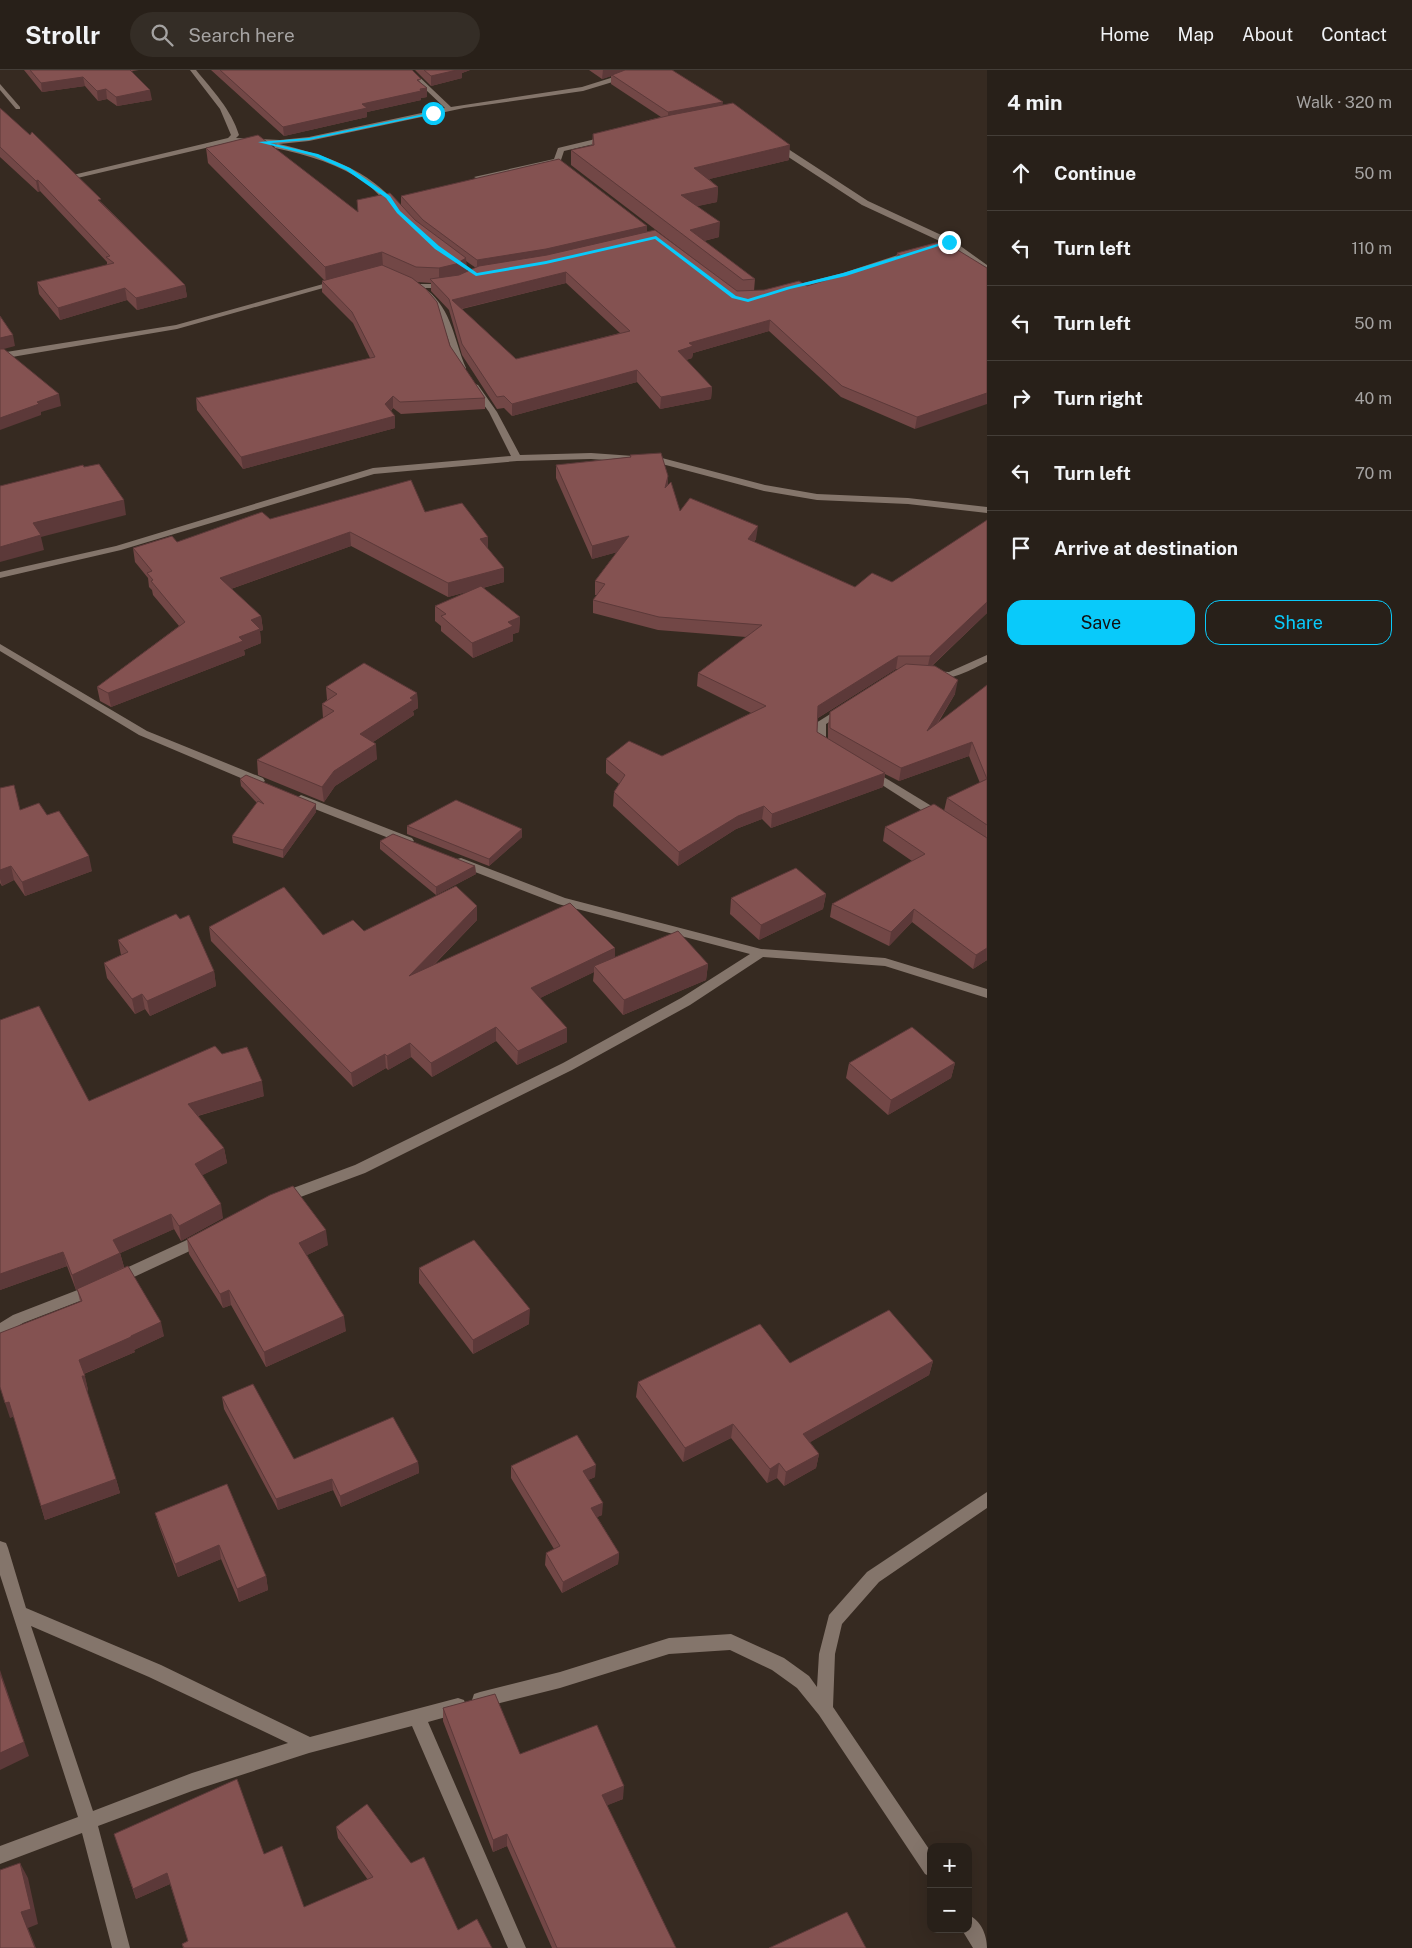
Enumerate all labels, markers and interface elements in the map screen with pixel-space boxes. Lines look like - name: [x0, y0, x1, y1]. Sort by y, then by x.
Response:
- search box: [130, 12, 480, 57]
- text: Strollr: [25, 21, 100, 49]
- icon: search: [148, 21, 176, 49]
- text: Search here: [188, 24, 295, 46]
- text: Home: [1100, 24, 1150, 45]
- text: Map: [1178, 24, 1214, 45]
- text: About: [1242, 24, 1293, 45]
- text: Contact: [1321, 24, 1387, 45]
- text: 4 min: [1007, 90, 1062, 115]
- text: Walk · 320 m: [1296, 93, 1392, 112]
- route start: [422, 102, 445, 125]
- icon: ahead: [1007, 159, 1035, 187]
- text: Continue: [1054, 162, 1136, 184]
- text: 50 m: [1354, 164, 1392, 183]
- route end: [938, 231, 961, 254]
- icon: left: [1007, 234, 1035, 262]
- text: Turn left: [1054, 237, 1131, 259]
- text: 110 m: [1351, 239, 1392, 258]
- icon: left: [1007, 309, 1035, 337]
- text: Turn left: [1054, 312, 1131, 334]
- text: 50 m: [1354, 314, 1392, 333]
- icon: right: [1007, 384, 1035, 412]
- text: Turn right: [1054, 387, 1143, 409]
- text: 40 m: [1354, 389, 1392, 408]
- icon: left: [1007, 459, 1035, 487]
- text: Turn left: [1054, 462, 1131, 484]
- text: 70 m: [1355, 464, 1392, 483]
- icon: arrive: [1007, 534, 1035, 562]
- text: Arrive at destination: [1054, 537, 1238, 559]
- button: Save: [1007, 600, 1195, 645]
- button: Share: [1205, 600, 1392, 645]
- map controls: [927, 1843, 972, 1933]
- button: +: [927, 1843, 972, 1888]
- button: −: [927, 1888, 972, 1933]

